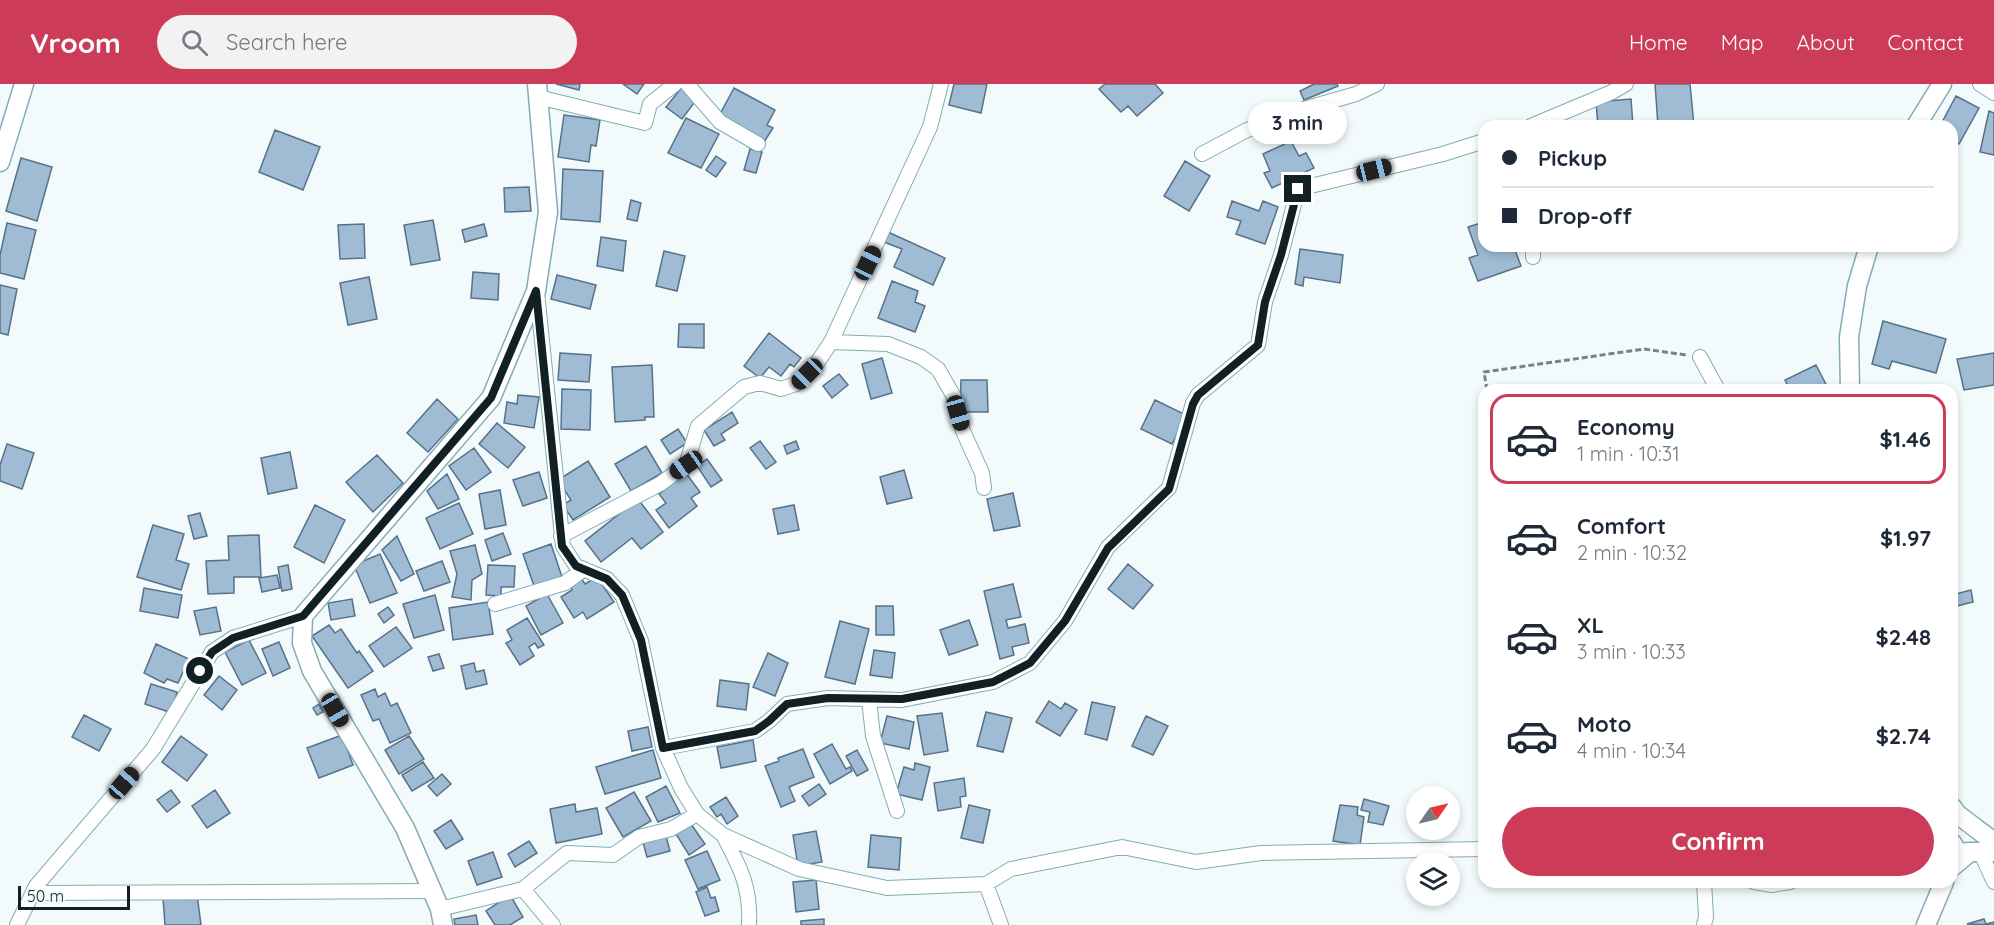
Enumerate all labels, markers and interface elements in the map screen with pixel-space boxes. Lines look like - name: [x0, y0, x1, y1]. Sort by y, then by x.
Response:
- search box: [157, 15, 577, 69]
- text: Vroom: [30, 25, 121, 60]
- icon: search: [178, 26, 211, 59]
- text: Search here: [226, 28, 347, 56]
- text: Home: [1629, 29, 1688, 55]
- text: Map: [1721, 29, 1764, 55]
- text: About: [1797, 29, 1855, 55]
- text: Contact: [1888, 29, 1964, 55]
- callout: 3 min: [1248, 102, 1348, 144]
- text: 3 min: [1272, 110, 1323, 135]
- text: Pickup: [1538, 144, 1607, 172]
- car: [1354, 157, 1394, 183]
- route end: [1284, 175, 1311, 202]
- text: Drop-off: [1538, 202, 1632, 230]
- car: [852, 243, 884, 283]
- car: [788, 355, 826, 393]
- car: [944, 393, 972, 433]
- icon: car: [1505, 412, 1559, 466]
- text: Economy: [1577, 413, 1675, 441]
- text: $1.46: [1879, 425, 1931, 453]
- text: 1 min · 10:31: [1577, 441, 1680, 466]
- car: [666, 447, 706, 483]
- icon: car: [1505, 511, 1559, 565]
- text: Comfort: [1577, 512, 1666, 540]
- text: $1.97: [1880, 524, 1931, 552]
- text: 2 min · 10:32: [1577, 540, 1687, 565]
- icon: car: [1505, 610, 1559, 664]
- text: XL: [1577, 611, 1604, 639]
- text: $2.48: [1876, 623, 1931, 651]
- text: 3 min · 10:33: [1577, 639, 1686, 664]
- route start: [186, 657, 213, 684]
- car: [318, 690, 352, 730]
- icon: car: [1505, 709, 1559, 763]
- text: Moto: [1577, 710, 1631, 738]
- text: $2.74: [1876, 722, 1931, 750]
- text: 4 min · 10:34: [1577, 738, 1686, 763]
- car: [105, 764, 143, 802]
- north arrow: [1406, 786, 1460, 840]
- map controls: [1406, 786, 1460, 906]
- button: Confirm: [1502, 807, 1934, 876]
- button: layers: [1406, 852, 1460, 906]
- scale bar: [18, 883, 130, 910]
- text: 50 m: [27, 886, 64, 906]

